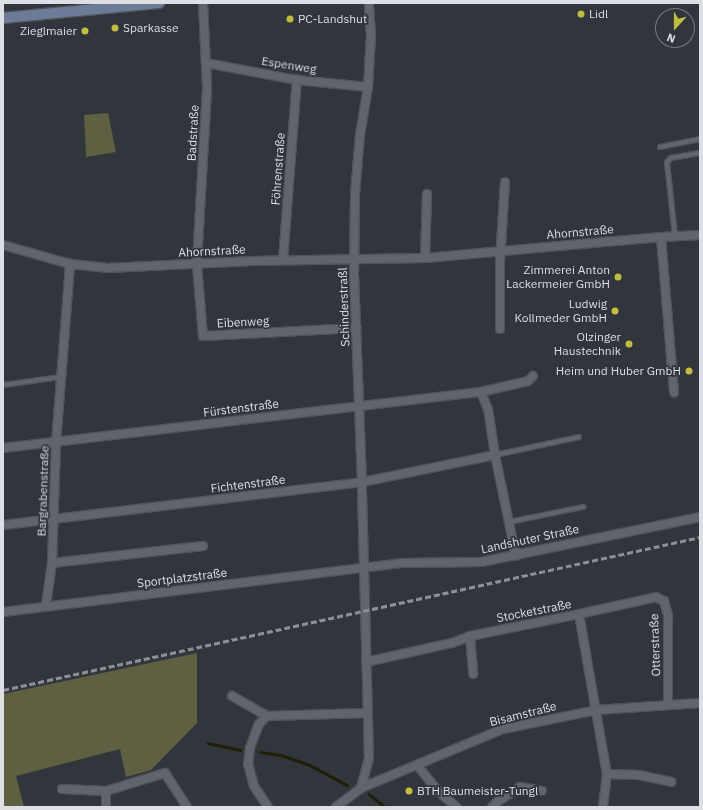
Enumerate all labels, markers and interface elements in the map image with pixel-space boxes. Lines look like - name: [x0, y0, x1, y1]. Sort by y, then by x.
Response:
- place label: Lidl: [589, 7, 608, 21]
- north arrow: [655, 8, 695, 48]
- marker: Lidl: [576, 9, 586, 19]
- place label: PC-Landshut: [298, 12, 367, 26]
- marker: PC-Landshut: [285, 14, 295, 24]
- place label: Sparkasse: [123, 21, 179, 35]
- marker: Sparkasse: [110, 23, 120, 33]
- place label: Zieglmaier: [20, 24, 77, 38]
- marker: Zieglmaier: [80, 26, 90, 36]
- text: N: [665, 30, 677, 46]
- street label: Espenweg: [261, 54, 317, 76]
- street label: Badstraße: [184, 105, 202, 161]
- street label: Föhrenstraße: [268, 132, 288, 206]
- street label: Ahornstraße: [546, 222, 614, 242]
- street label: Ahornstraße: [178, 242, 246, 260]
- place label: Zimmerei Anton Lackermeier GmbH: [506, 263, 610, 291]
- street label: Schinderstraßl: [335, 267, 353, 347]
- marker: Zimmerei Anton Lackermeier GmbH: [613, 272, 623, 282]
- place label: Ludwig Kollmeder GmbH: [514, 297, 607, 325]
- marker: Ludwig Kollmeder GmbH: [610, 306, 620, 316]
- street label: Eibenweg: [216, 313, 270, 331]
- place label: Olzinger Haustechnik: [554, 330, 621, 358]
- marker: Olzinger Haustechnik: [624, 339, 634, 349]
- place label: Heim und Huber GmbH: [556, 364, 681, 378]
- marker: Heim und Huber GmbH: [684, 366, 694, 376]
- street label: Fürstenstraße: [202, 396, 280, 420]
- street label: Bargrabenstraße: [34, 445, 52, 537]
- street label: Fichtenstraße: [210, 472, 286, 496]
- street label: Landshuter Straße: [480, 522, 580, 556]
- street label: Sportplatzstraße: [136, 565, 228, 591]
- street label: Stocketstraße: [495, 597, 573, 625]
- street label: Otterstraße: [647, 613, 663, 677]
- street label: Bisamstraße: [488, 699, 558, 729]
- place label: BTH Baumeister-Tungl: [417, 784, 538, 798]
- marker: BTH Baumeister-Tungl: [404, 786, 414, 796]

